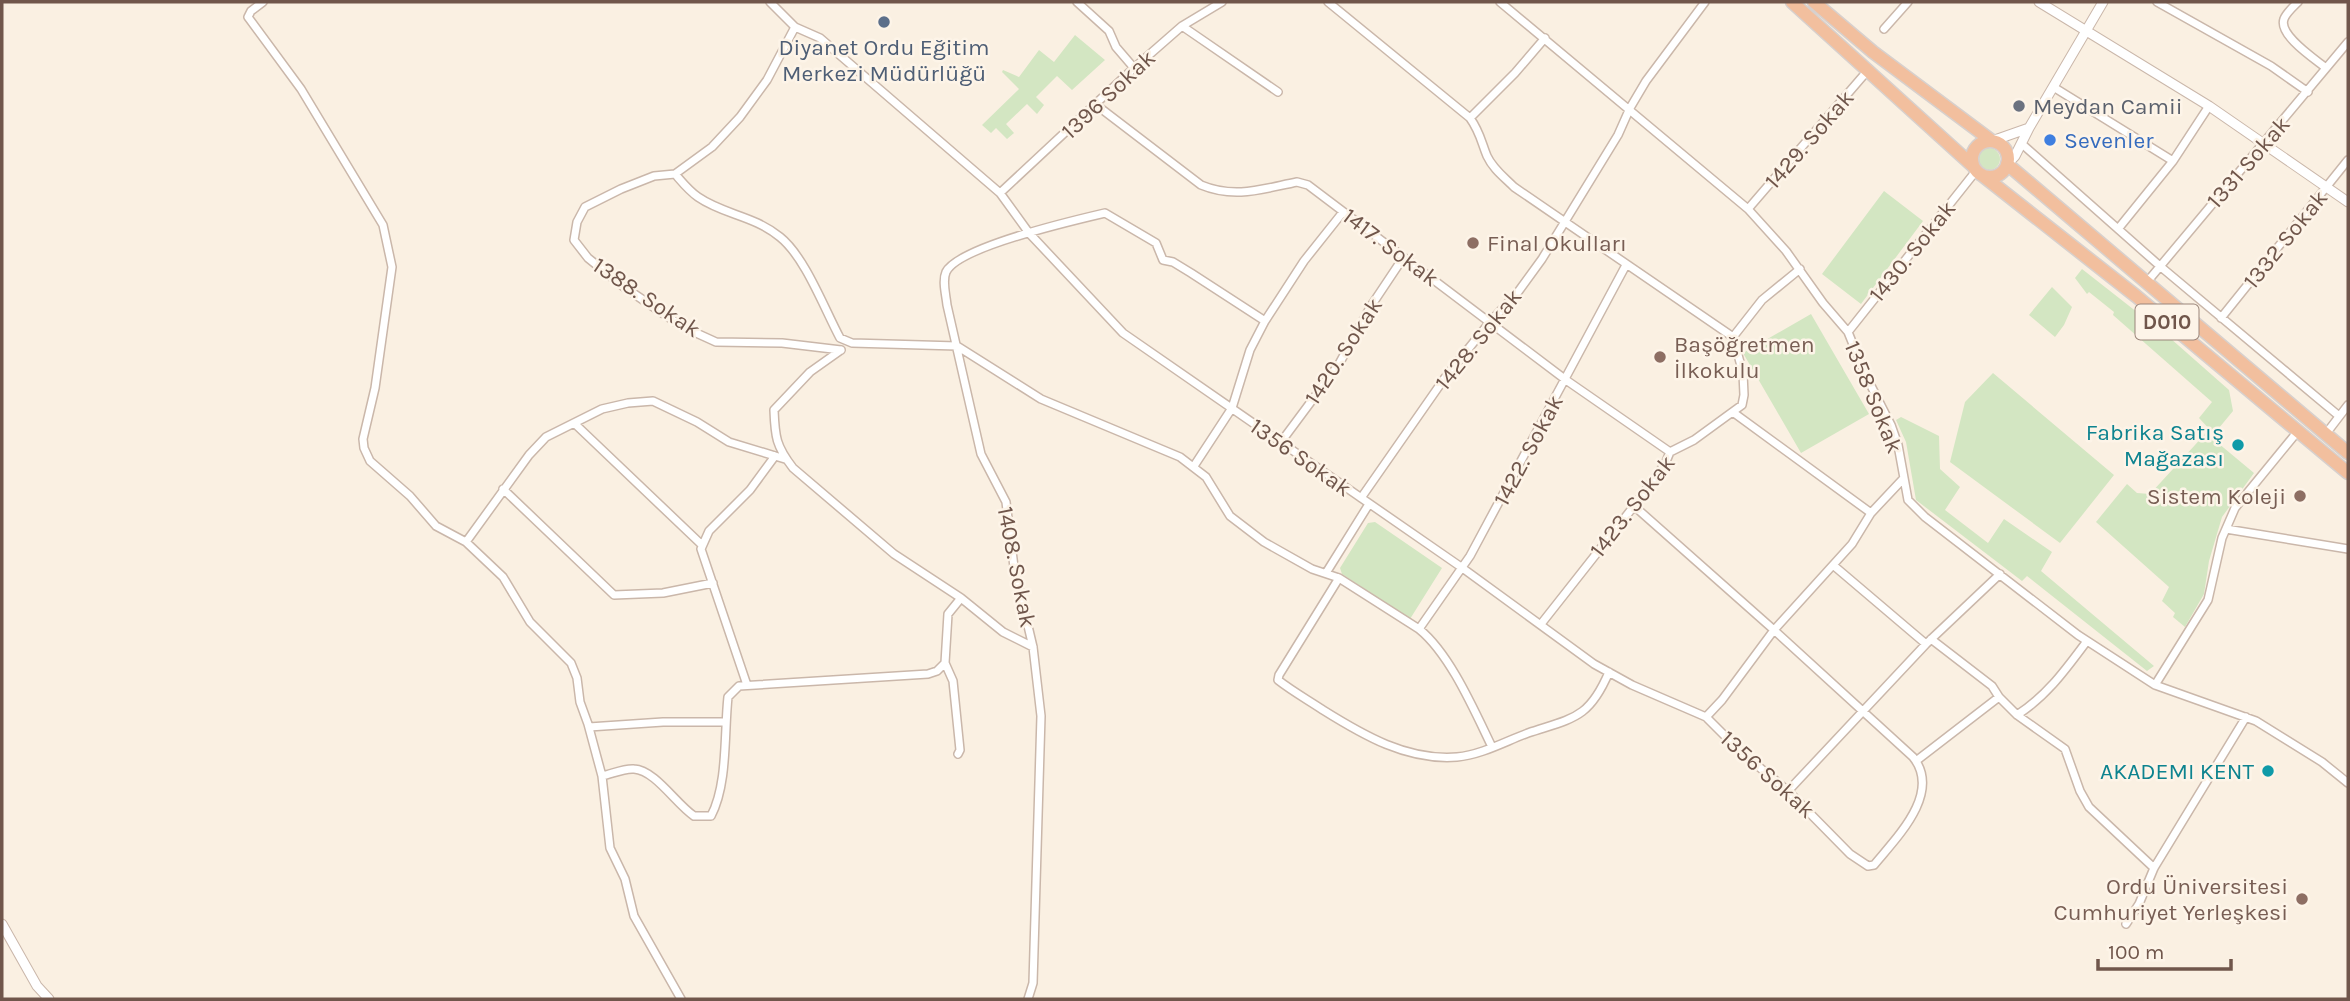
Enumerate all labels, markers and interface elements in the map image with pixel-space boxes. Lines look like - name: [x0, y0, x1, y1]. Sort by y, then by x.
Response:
- marker: Diyanet Ordu Eğitim Merkezi Müdürlüğü: [876, 14, 892, 30]
- place label: Diyanet Ordu Eğitim Merkezi Müdürlüğü: [778, 34, 990, 87]
- street label: 1396 Sokak: [1056, 44, 1161, 145]
- street label: 1429. Sokak: [1759, 85, 1860, 194]
- place label: Meydan Camii: [2033, 93, 2183, 120]
- marker: Meydan Camii: [2011, 98, 2027, 114]
- street label: 1331 Sokak: [2201, 111, 2296, 214]
- place label: Sevenler: [2064, 127, 2154, 154]
- marker: Sevenler: [2042, 132, 2058, 148]
- street label: 1332 Sokak: [2238, 185, 2333, 294]
- street label: 1430. Sokak: [1863, 195, 1961, 307]
- street label: 1417. Sokak: [1337, 202, 1444, 292]
- place label: Final Okulları: [1487, 230, 1627, 257]
- marker: Final Okulları: [1465, 235, 1481, 251]
- street label: 1388. Sokak: [588, 252, 706, 343]
- street label: 1428. Sokak: [1429, 283, 1527, 395]
- street label: 1420. Sokak: [1299, 293, 1388, 410]
- road number: D010: [2136, 304, 2198, 340]
- place label: Başöğretmen İlkokulu: [1674, 331, 1815, 384]
- street label: 1358 Sokak: [1839, 337, 1908, 457]
- marker: Başöğretmen İlkokulu: [1652, 349, 1668, 365]
- street label: 1422. Sokak: [1488, 390, 1569, 510]
- street label: 1356 Sokak: [1245, 413, 1357, 502]
- place label: Fabrika Satış Mağazası: [2086, 419, 2224, 472]
- marker: Fabrika Satış Mağazası: [2230, 437, 2246, 453]
- street label: 1423. Sokak: [1584, 450, 1681, 563]
- place label: Sistem Koleji: [2147, 483, 2286, 510]
- marker: Sistem Koleji: [2292, 488, 2308, 504]
- street label: 1408. Sokak: [992, 504, 1041, 630]
- street label: 1356 Sokak: [1715, 725, 1821, 824]
- place label: AKADEMI KENT: [2100, 758, 2254, 785]
- marker: AKADEMI KENT: [2260, 763, 2276, 779]
- place label: Ordu Üniversitesi Cumhuriyet Yerleşkesi: [2054, 873, 2288, 926]
- marker: Ordu Üniversitesi Cumhuriyet Yerleşkesi: [2294, 891, 2310, 907]
- scale bar: [2098, 928, 2231, 972]
- text: 100 m: [2108, 940, 2165, 964]

